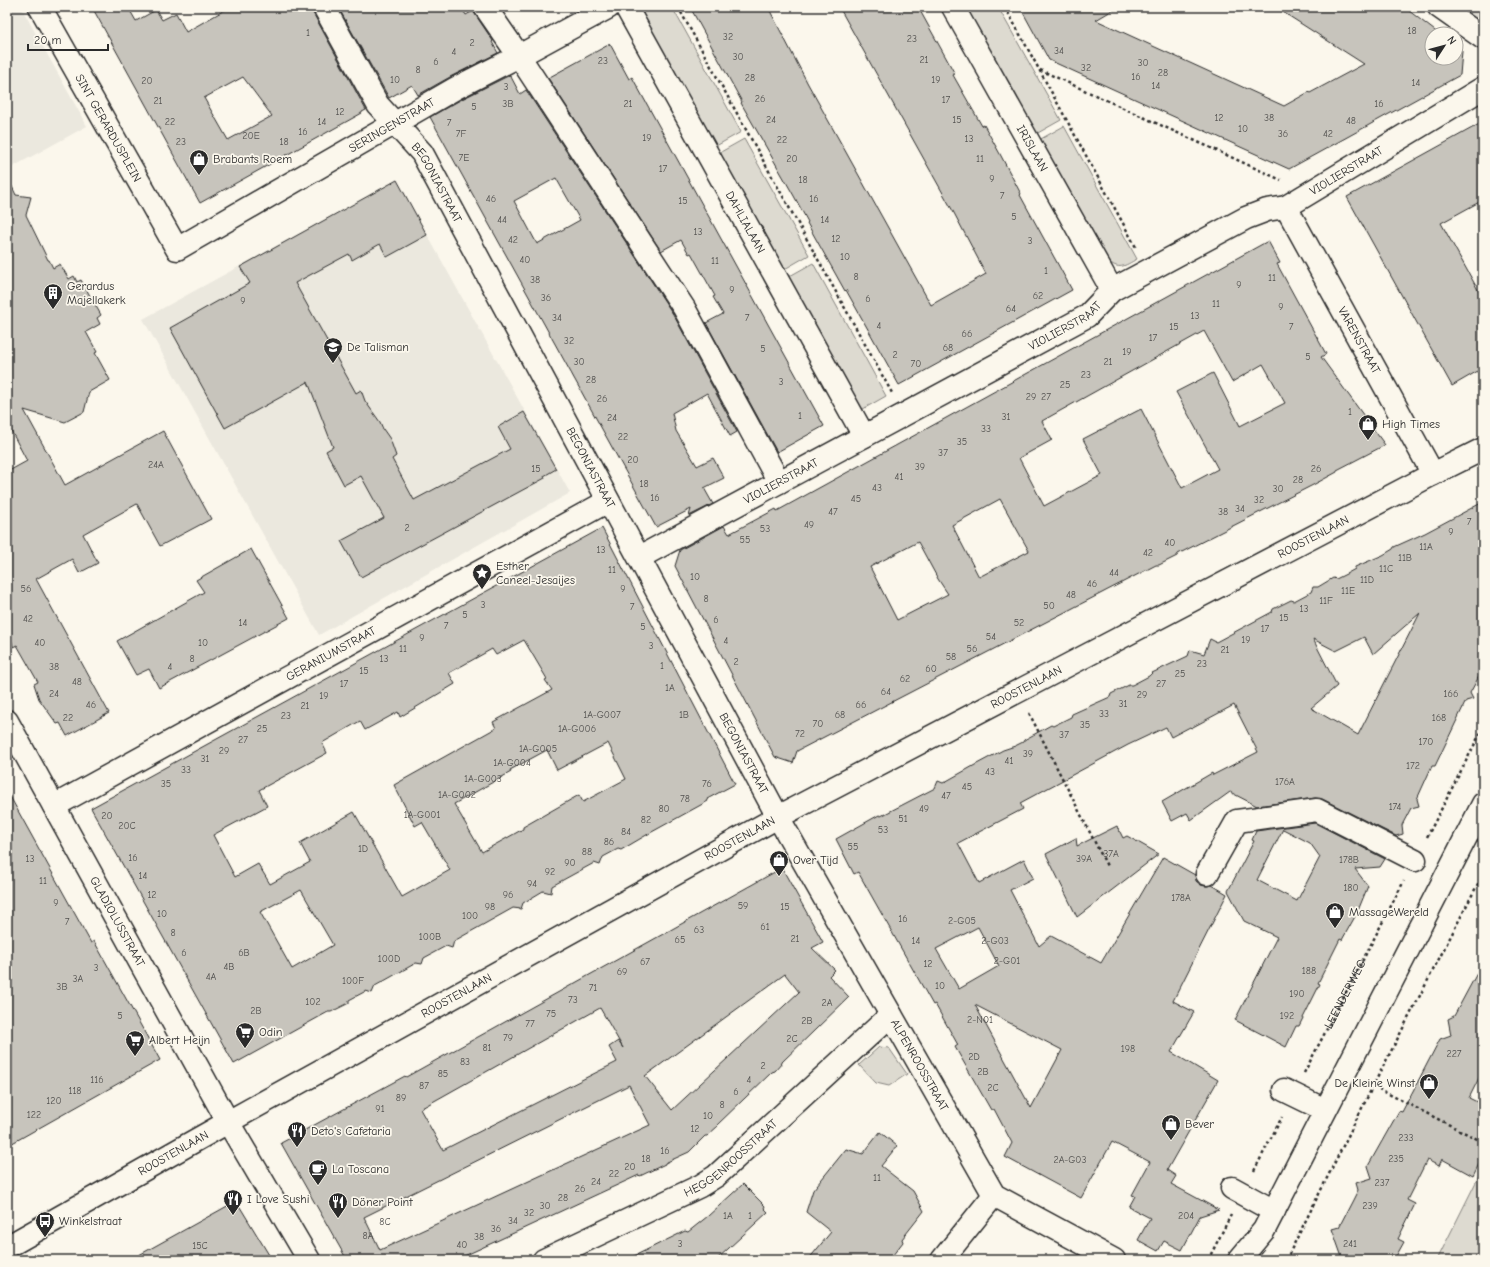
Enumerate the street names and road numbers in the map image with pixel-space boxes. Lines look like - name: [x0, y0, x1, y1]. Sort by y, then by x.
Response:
- street label: SINT GERARDUSPLEIN: [72, 72, 145, 184]
- street label: SERINGENSTRAAT: [346, 94, 438, 155]
- street label: IRISLAAN: [1014, 123, 1051, 174]
- street label: BEGONIASTRAAT: [409, 139, 465, 226]
- street label: VIOLIERSTRAAT: [1307, 143, 1386, 198]
- street label: DAHLIALAAN: [723, 189, 768, 256]
- street label: VIOLIERSTRAAT: [1026, 298, 1105, 353]
- street label: VARENSTRAAT: [1335, 304, 1384, 377]
- street label: BEGONIASTRAAT: [563, 425, 618, 511]
- street label: VIOLIERSTRAAT: [741, 455, 821, 507]
- street label: ROOSTENLAAN: [1275, 512, 1351, 561]
- street label: GERANIUMSTRAAT: [283, 623, 379, 684]
- street label: ROOSTENLAAN: [988, 663, 1064, 711]
- street label: BEGONIASTRAAT: [716, 710, 772, 797]
- street label: ROOSTENLAAN: [702, 813, 777, 863]
- street label: GLADIOLUSSTRAAT: [87, 874, 148, 970]
- street label: LEENDERWEG: [1321, 957, 1369, 1031]
- street label: ROOSTENLAAN: [419, 970, 494, 1021]
- street label: ALPENROOSSTRAAT: [888, 1017, 952, 1114]
- street label: HEGGENROOSSTRAAT: [682, 1116, 781, 1200]
- street label: ROOSTENLAAN: [136, 1128, 211, 1178]

